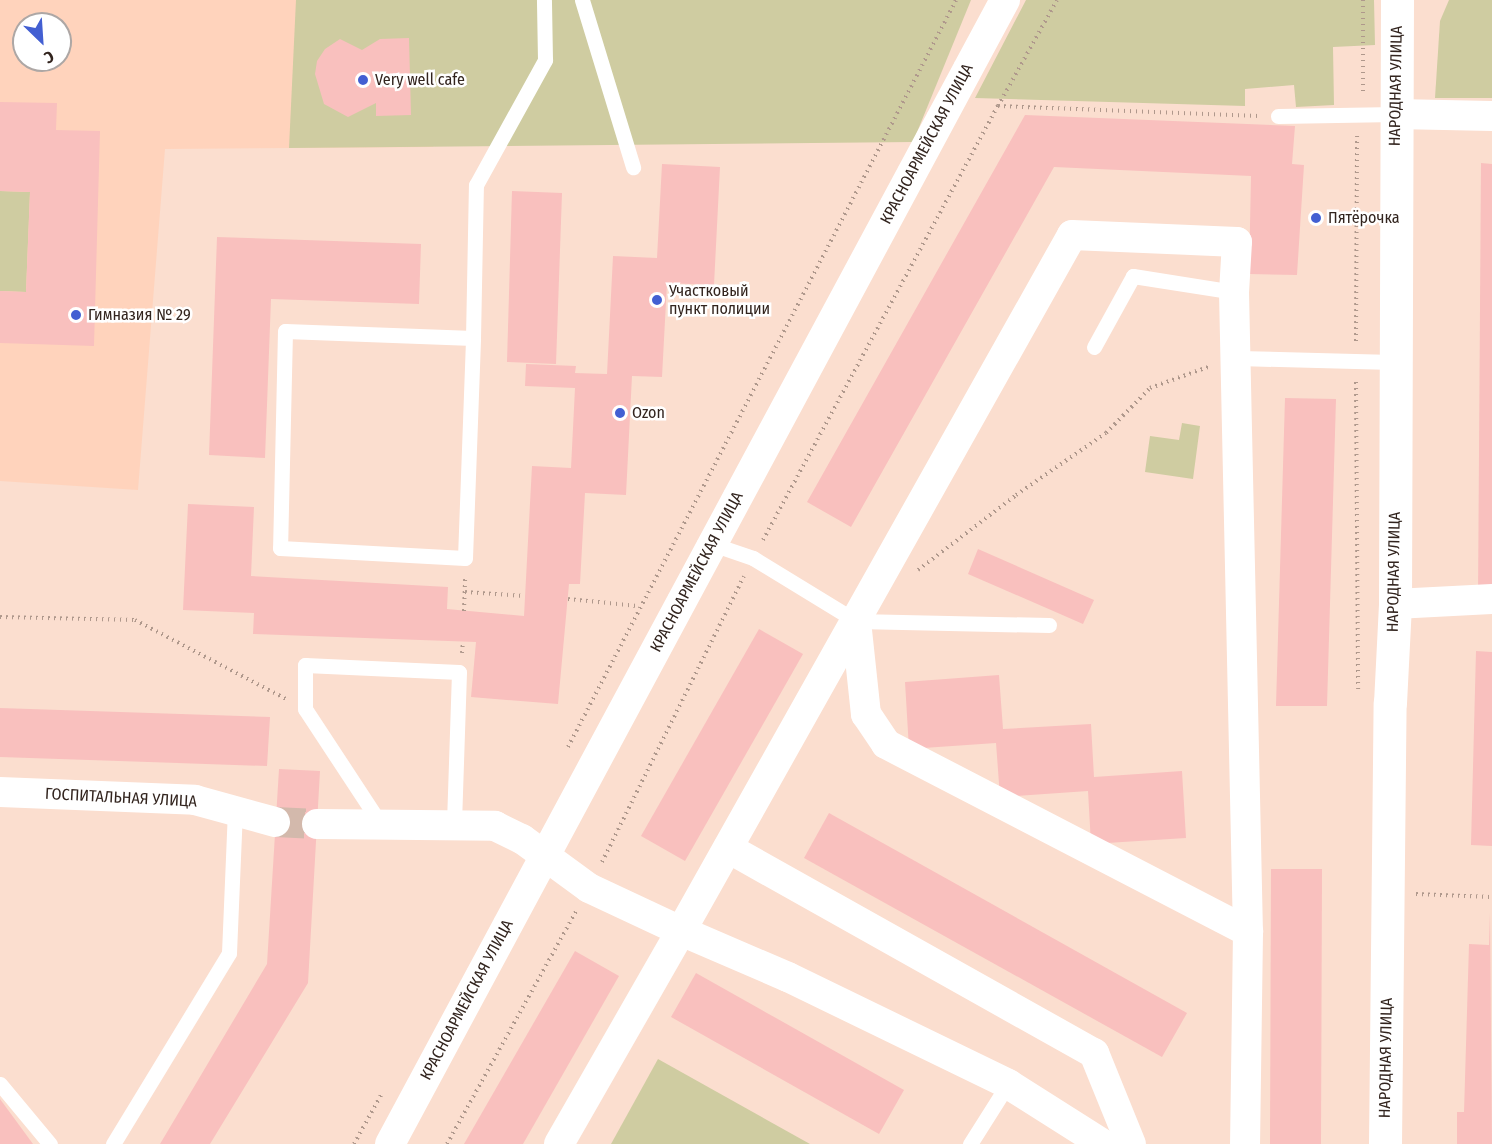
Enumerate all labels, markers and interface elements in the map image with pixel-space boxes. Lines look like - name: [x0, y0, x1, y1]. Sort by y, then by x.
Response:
- north arrow: [12, 12, 72, 72]
- street label: НАРОДНАЯ УЛИЦА: [1385, 26, 1407, 146]
- text: С: [41, 47, 57, 67]
- street label: КРАСНОАРМЕЙСКАЯ УЛИЦА: [876, 60, 978, 228]
- place label: Very well cafe: [375, 70, 465, 90]
- marker: Very well cafe: [356, 73, 370, 87]
- place label: Пятёрочка: [1328, 208, 1400, 228]
- marker: Пятёрочка: [1309, 211, 1323, 225]
- place label: Участковый пункт полиции: [669, 281, 770, 319]
- marker: Участковый пункт полиции: [650, 293, 664, 307]
- place label: Гимназия № 29: [88, 305, 191, 325]
- marker: Гимназия № 29: [69, 308, 83, 322]
- place label: Ozon: [632, 403, 665, 423]
- marker: Ozon: [613, 406, 627, 420]
- street label: КРАСНОАРМЕЙСКАЯ УЛИЦА: [646, 488, 748, 656]
- street label: НАРОДНАЯ УЛИЦА: [1383, 512, 1405, 632]
- street label: ГОСПИТАЛЬНАЯ УЛИЦА: [45, 784, 197, 812]
- street label: КРАСНОАРМЕЙСКАЯ УЛИЦА: [416, 916, 518, 1084]
- street label: НАРОДНАЯ УЛИЦА: [1375, 998, 1397, 1118]

